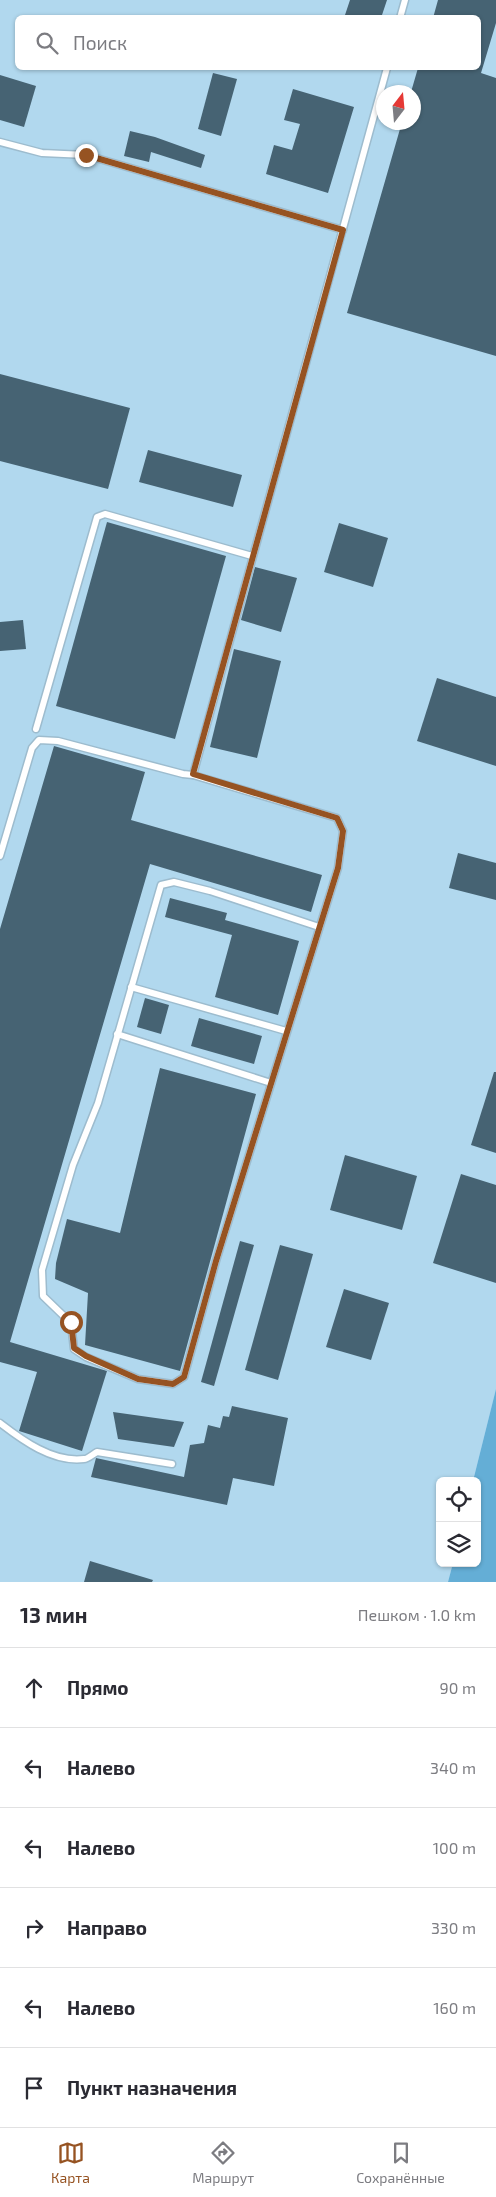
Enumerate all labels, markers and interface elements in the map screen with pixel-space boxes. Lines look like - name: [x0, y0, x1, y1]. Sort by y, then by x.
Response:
- search box: [15, 15, 481, 70]
- icon: search: [33, 29, 61, 57]
- text: Поиск: [73, 31, 127, 54]
- north arrow: [376, 85, 421, 130]
- route end: [75, 144, 98, 167]
- route start: [60, 1311, 83, 1334]
- map controls: [436, 1477, 481, 1567]
- button: locate: [436, 1477, 481, 1522]
- button: layers: [436, 1522, 481, 1567]
- text: 13 мин: [20, 1602, 88, 1627]
- text: Пешком · 1.0 km: [358, 1605, 476, 1624]
- icon: ahead: [20, 1674, 48, 1702]
- text: Прямо: [67, 1676, 129, 1699]
- text: 90 m: [440, 1678, 476, 1697]
- icon: left: [20, 1754, 48, 1782]
- text: Налево: [67, 1756, 135, 1779]
- text: 340 m: [430, 1758, 476, 1777]
- icon: left: [20, 1834, 48, 1862]
- text: Налево: [67, 1836, 135, 1859]
- text: 100 m: [433, 1838, 476, 1857]
- icon: right: [20, 1914, 48, 1942]
- text: Направо: [67, 1916, 147, 1939]
- text: 330 m: [431, 1918, 476, 1937]
- icon: left: [20, 1994, 48, 2022]
- text: Налево: [67, 1996, 135, 2019]
- text: 160 m: [433, 1998, 476, 2017]
- icon: arrive: [20, 2074, 48, 2102]
- text: Пункт назначения: [67, 2076, 237, 2099]
- tab: Карта: [51, 2139, 90, 2186]
- tab: Маршрут: [192, 2139, 254, 2186]
- tab: Сохранённые: [356, 2139, 445, 2186]

